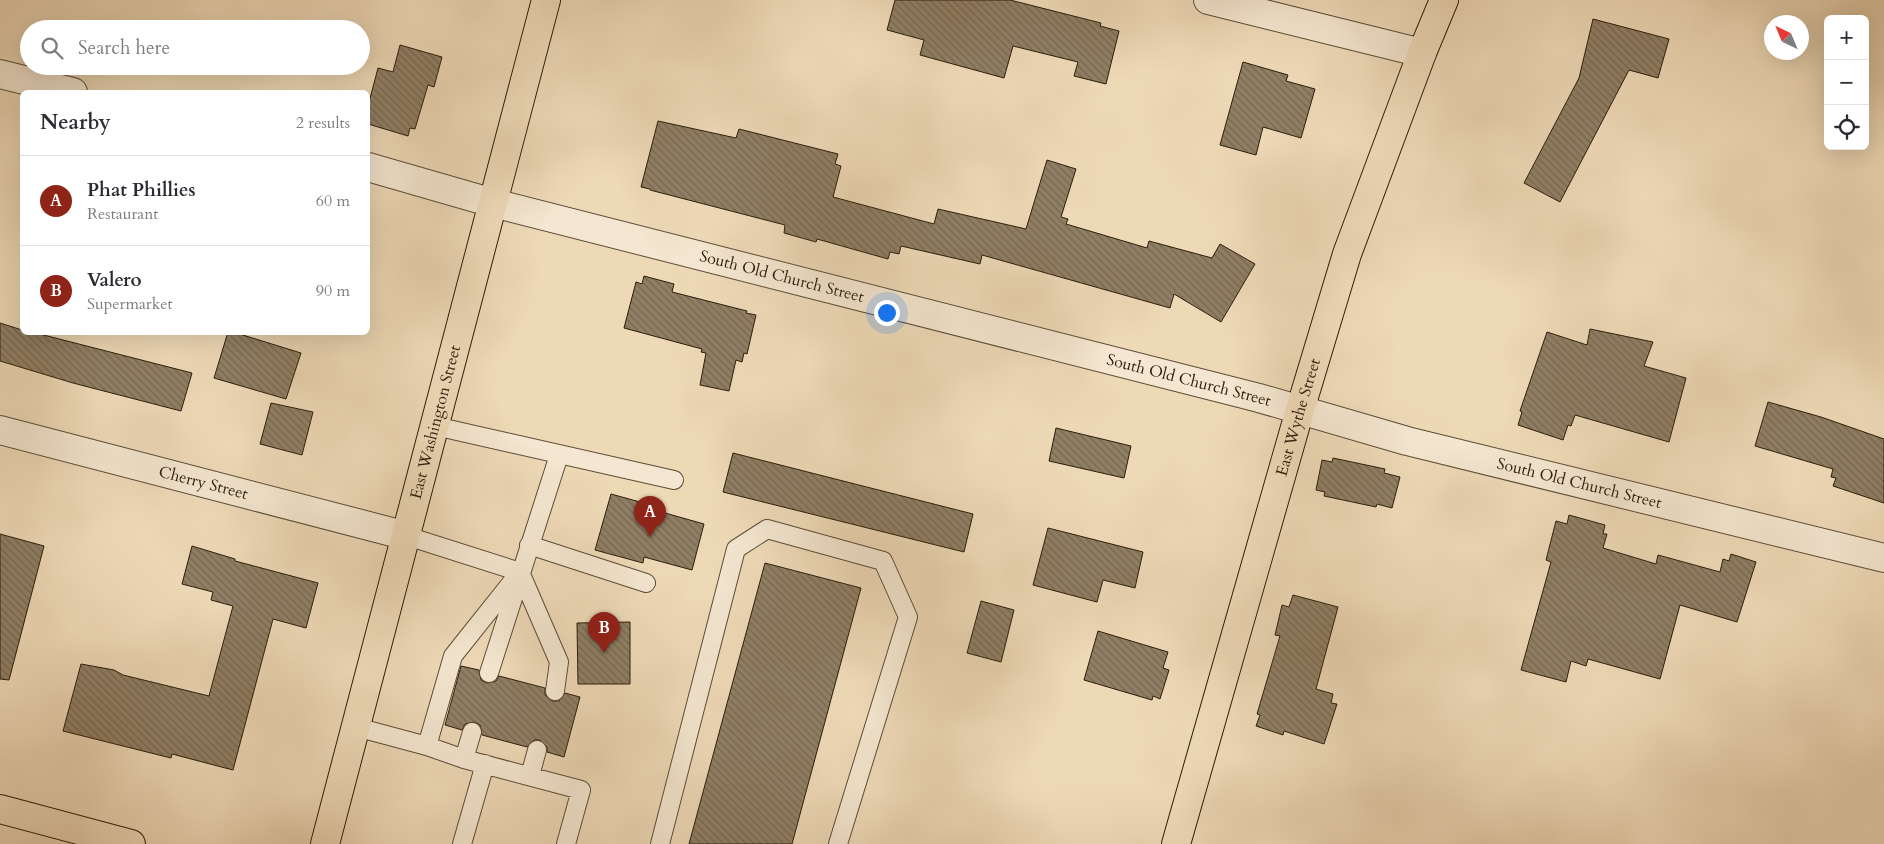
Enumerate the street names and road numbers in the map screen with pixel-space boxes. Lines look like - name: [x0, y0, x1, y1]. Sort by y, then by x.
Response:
- street label: South Old Church Street: [697, 245, 866, 308]
- street label: East Washington Street: [405, 343, 466, 502]
- street label: South Old Church Street: [1104, 349, 1274, 412]
- street label: East Wythe Street: [1271, 356, 1326, 479]
- street label: South Old Church Street: [1495, 452, 1664, 514]
- street label: Cherry Street: [156, 461, 250, 505]

